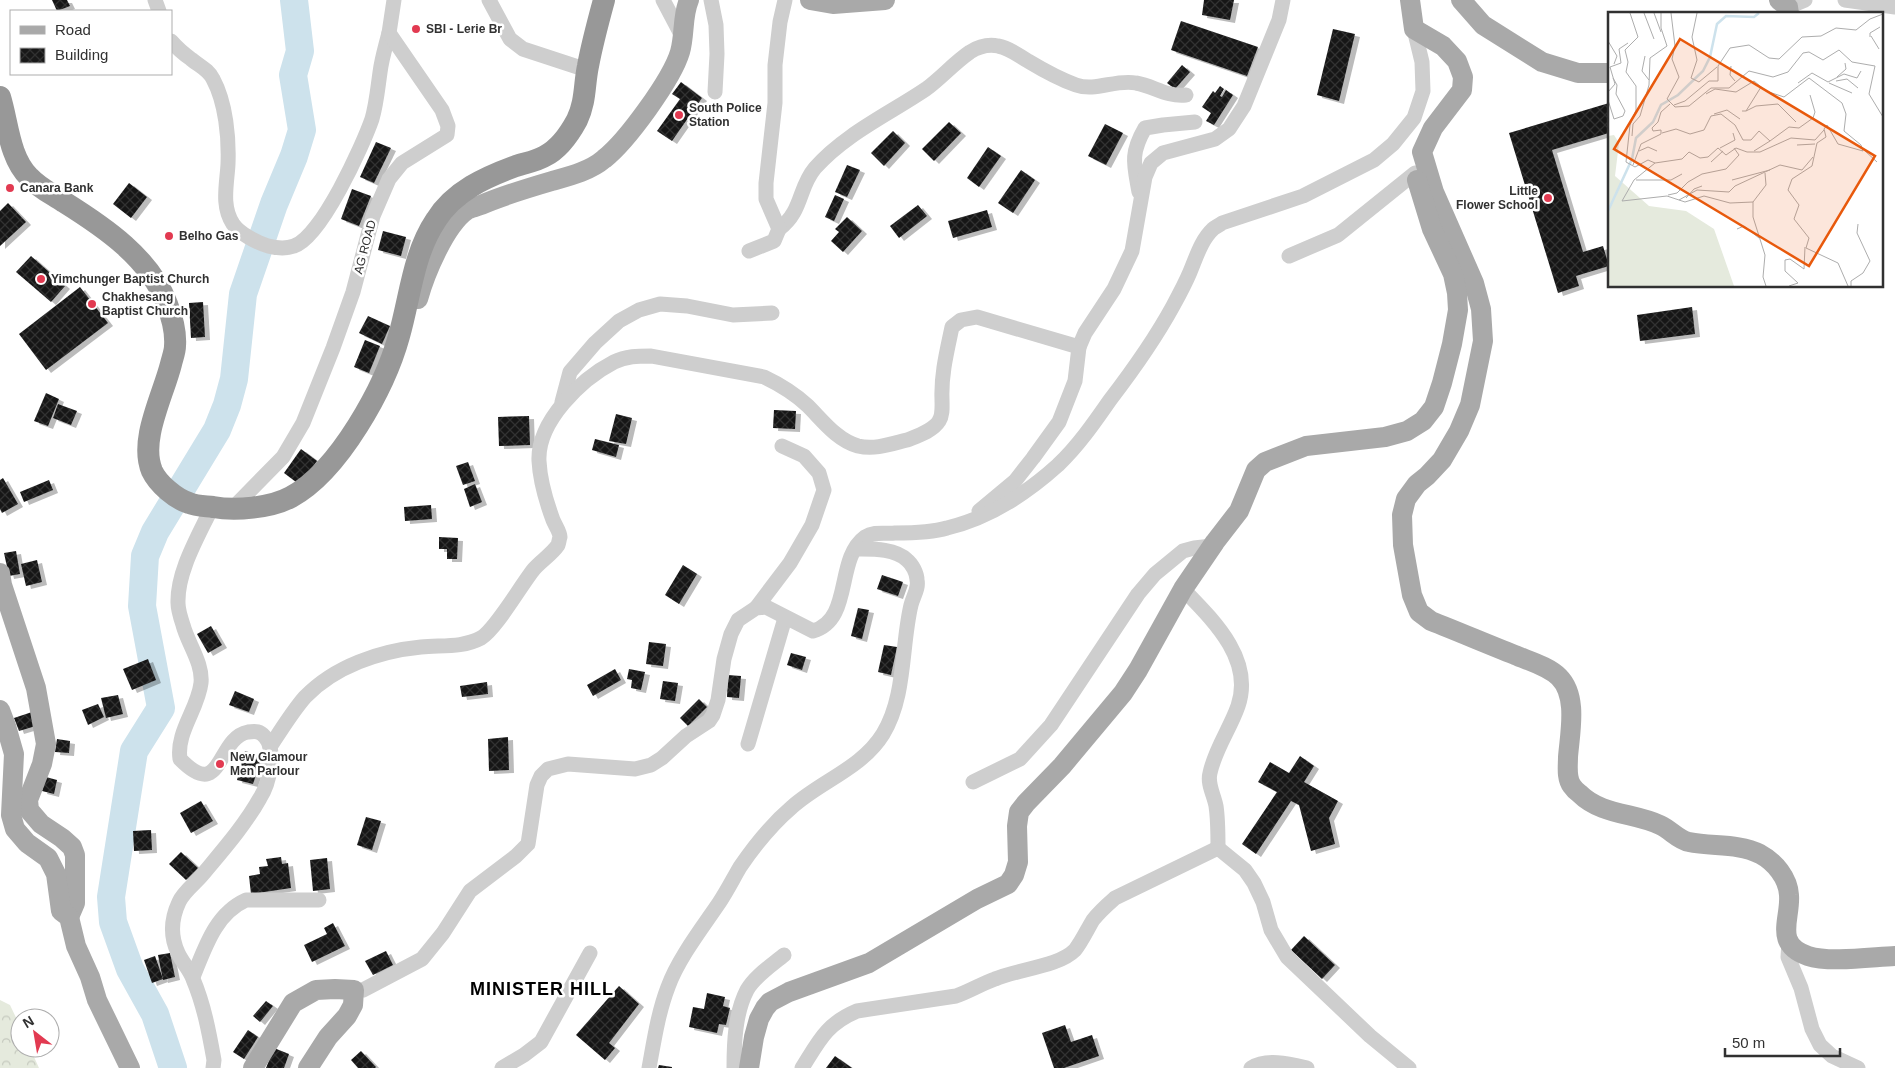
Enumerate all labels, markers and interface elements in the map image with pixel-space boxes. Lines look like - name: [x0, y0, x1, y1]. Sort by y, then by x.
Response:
- legend: [10, 10, 172, 75]
- inset map: [1608, 12, 1882, 288]
- text: Road: [55, 21, 91, 38]
- place label: SBI - Lerie Br: [426, 22, 502, 36]
- marker: SBI - Lerie Br: [410, 23, 422, 35]
- text: Building: [55, 46, 108, 63]
- place label: South Police Station: [689, 101, 762, 129]
- marker: South Police Station: [673, 109, 685, 121]
- place label: Canara Bank: [20, 181, 94, 195]
- marker: Canara Bank: [4, 182, 16, 194]
- place label: Little Flower School: [1456, 184, 1538, 212]
- marker: Little Flower School: [1542, 192, 1554, 204]
- street label: AG ROAD: [351, 218, 379, 276]
- place label: Belho Gas: [179, 229, 239, 243]
- marker: Belho Gas: [163, 230, 175, 242]
- place label: Yimchunger Baptist Church: [51, 272, 209, 286]
- marker: Yimchunger Baptist Church: [35, 273, 47, 285]
- place label: Chakhesang Baptist Church: [102, 290, 188, 318]
- marker: Chakhesang Baptist Church: [86, 298, 98, 310]
- place label: New Glamour Men Parlour: [230, 750, 308, 778]
- marker: New Glamour Men Parlour: [214, 758, 226, 770]
- district label: MINISTER HILL: [470, 979, 614, 999]
- north arrow: [10, 1008, 60, 1058]
- text: N: [20, 1012, 37, 1031]
- scale bar: [1725, 1026, 1840, 1058]
- text: 50 m: [1732, 1034, 1765, 1051]

